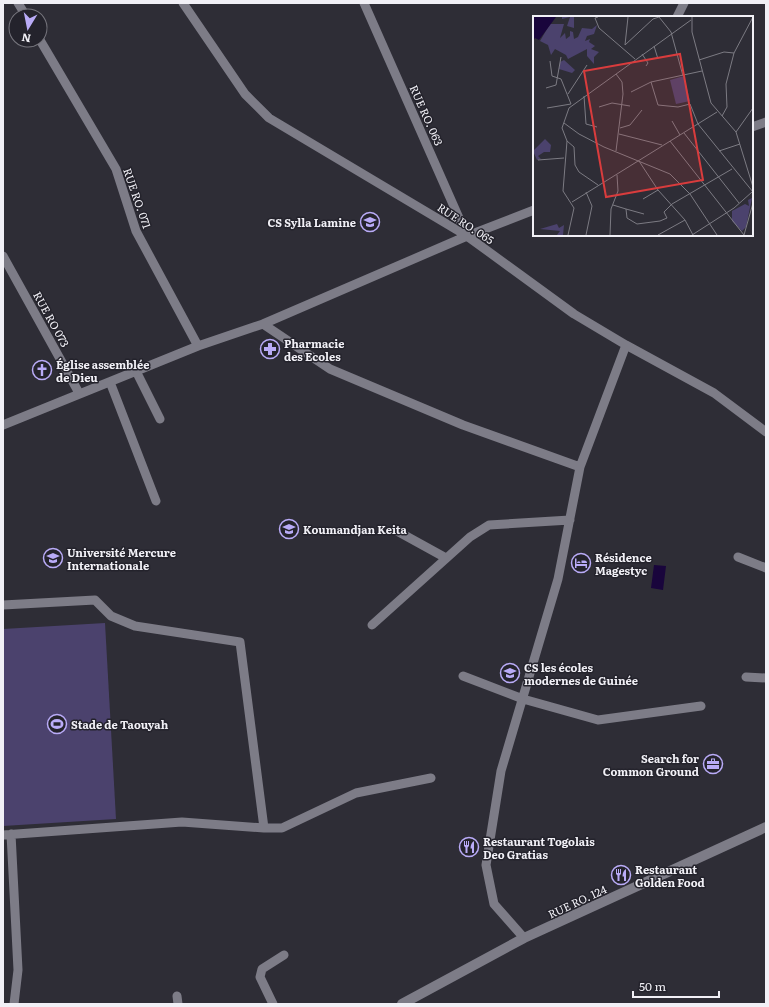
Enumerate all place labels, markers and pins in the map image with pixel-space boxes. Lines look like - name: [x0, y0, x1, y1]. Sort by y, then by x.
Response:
- school or university icon: CS Sylla Lamine: [359, 211, 381, 233]
- place label: CS Sylla Lamine: [268, 214, 356, 230]
- place label: Pharmacie des Ecoles: [284, 335, 344, 364]
- pharmacy icon: Pharmacie des Ecoles: [259, 338, 281, 360]
- place label: Église assemblée de Dieu: [56, 356, 149, 385]
- church icon: Église assemblée de Dieu: [31, 359, 53, 381]
- school or university icon: Koumandjan Keita: [278, 518, 300, 540]
- place label: Koumandjan Keita: [303, 521, 407, 537]
- place label: Université Mercure Internationale: [67, 544, 176, 573]
- school or university icon: Université Mercure Internationale: [42, 547, 64, 569]
- place label: Résidence Magestyc: [595, 549, 652, 578]
- hotel icon: Résidence Magestyc: [570, 552, 592, 574]
- place label: CS les écoles modernes de Guinée: [524, 659, 638, 688]
- school or university icon: CS les écoles modernes de Guinée: [499, 662, 521, 684]
- sports icon: Stade de Taouyah: [46, 713, 68, 735]
- place label: Stade de Taouyah: [71, 716, 169, 732]
- place label: Search for Common Ground: [603, 750, 699, 779]
- office icon: Search for Common Ground: [702, 753, 724, 775]
- place label: Restaurant Togolais Deo Gratias: [483, 833, 595, 862]
- restaurant icon: Restaurant Togolais Deo Gratias: [458, 836, 480, 858]
- place label: Restaurant Golden Food: [635, 861, 705, 890]
- restaurant icon: Restaurant Golden Food: [610, 864, 632, 886]

